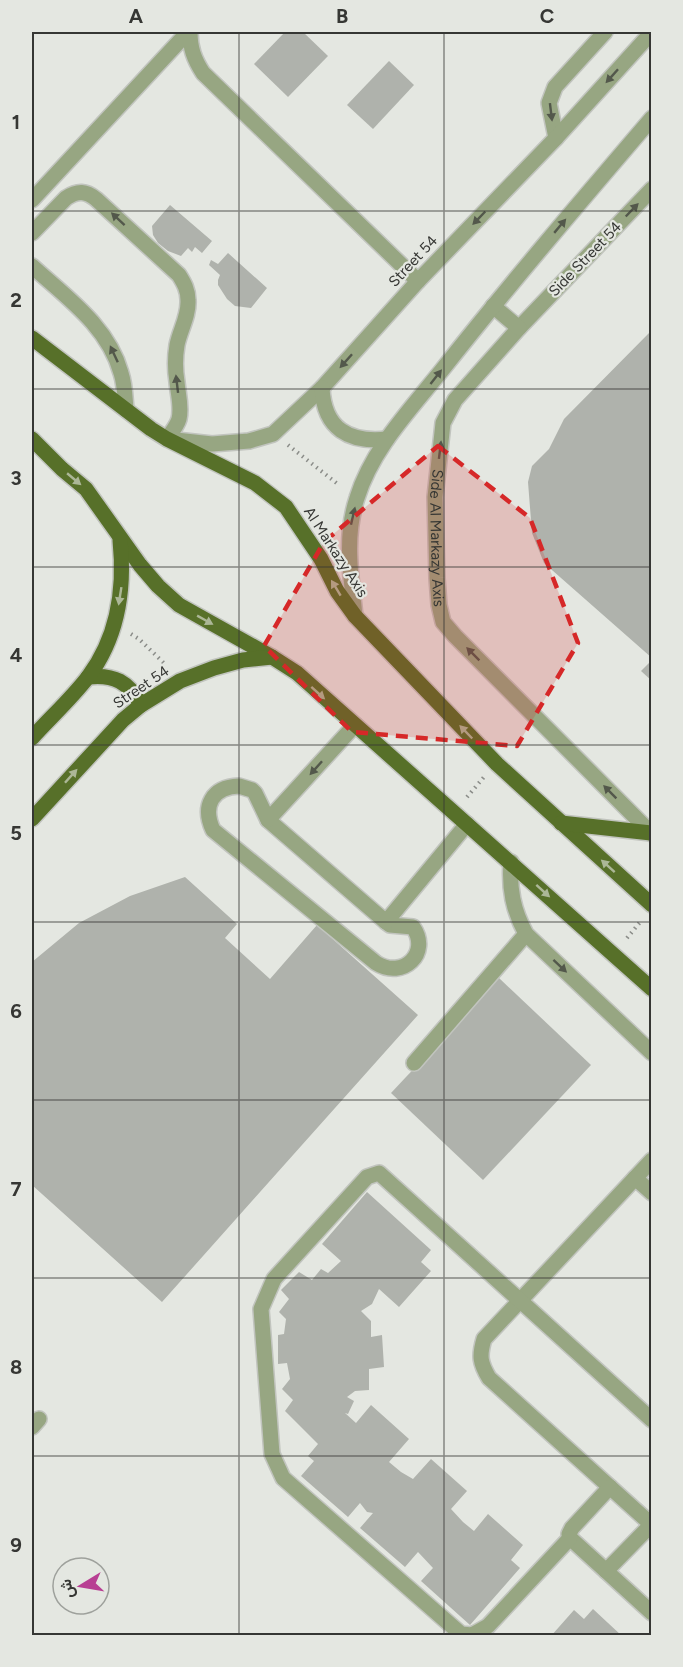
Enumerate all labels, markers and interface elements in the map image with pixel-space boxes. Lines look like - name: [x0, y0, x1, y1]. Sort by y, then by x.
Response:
- text: A: [129, 4, 144, 28]
- text: B: [336, 4, 348, 28]
- text: C: [540, 4, 554, 28]
- one-way arrow: [606, 68, 619, 83]
- one-way arrow: [546, 102, 556, 121]
- text: 1: [12, 110, 20, 134]
- one-way arrow: [625, 203, 638, 218]
- one-way arrow: [472, 211, 486, 226]
- one-way arrow: [111, 212, 126, 226]
- street label: Side Street 54: [545, 218, 625, 300]
- one-way arrow: [553, 219, 566, 234]
- street label: Street 54: [385, 232, 441, 290]
- text: 2: [10, 288, 22, 312]
- one-way arrow: [109, 345, 118, 362]
- one-way arrow: [340, 353, 353, 368]
- one-way arrow: [430, 369, 443, 385]
- one-way arrow: [173, 374, 182, 393]
- one-way arrow: [435, 441, 444, 460]
- text: 3: [10, 466, 22, 490]
- street label: Side Al Markazy Axis: [426, 468, 448, 607]
- one-way arrow: [66, 472, 81, 485]
- street label: Al Markazy Axis: [300, 503, 372, 601]
- one-way arrow: [348, 507, 358, 525]
- one-way arrow: [331, 579, 341, 596]
- one-way arrow: [115, 586, 124, 605]
- one-way arrow: [197, 615, 214, 625]
- text: 4: [10, 643, 23, 667]
- one-way arrow: [466, 648, 480, 662]
- street label: Street 54: [110, 662, 172, 712]
- one-way arrow: [311, 685, 325, 699]
- one-way arrow: [460, 726, 474, 740]
- one-way arrow: [309, 761, 323, 775]
- one-way arrow: [64, 769, 77, 784]
- one-way arrow: [604, 786, 618, 800]
- text: 5: [10, 821, 22, 845]
- one-way arrow: [601, 860, 616, 873]
- one-way arrow: [535, 884, 550, 897]
- one-way arrow: [552, 959, 566, 973]
- text: 6: [10, 999, 22, 1023]
- text: 7: [10, 1177, 22, 1201]
- text: 8: [10, 1355, 22, 1379]
- text: 9: [10, 1533, 22, 1557]
- north arrow: [51, 1556, 111, 1616]
- text: ش: [56, 1578, 78, 1600]

